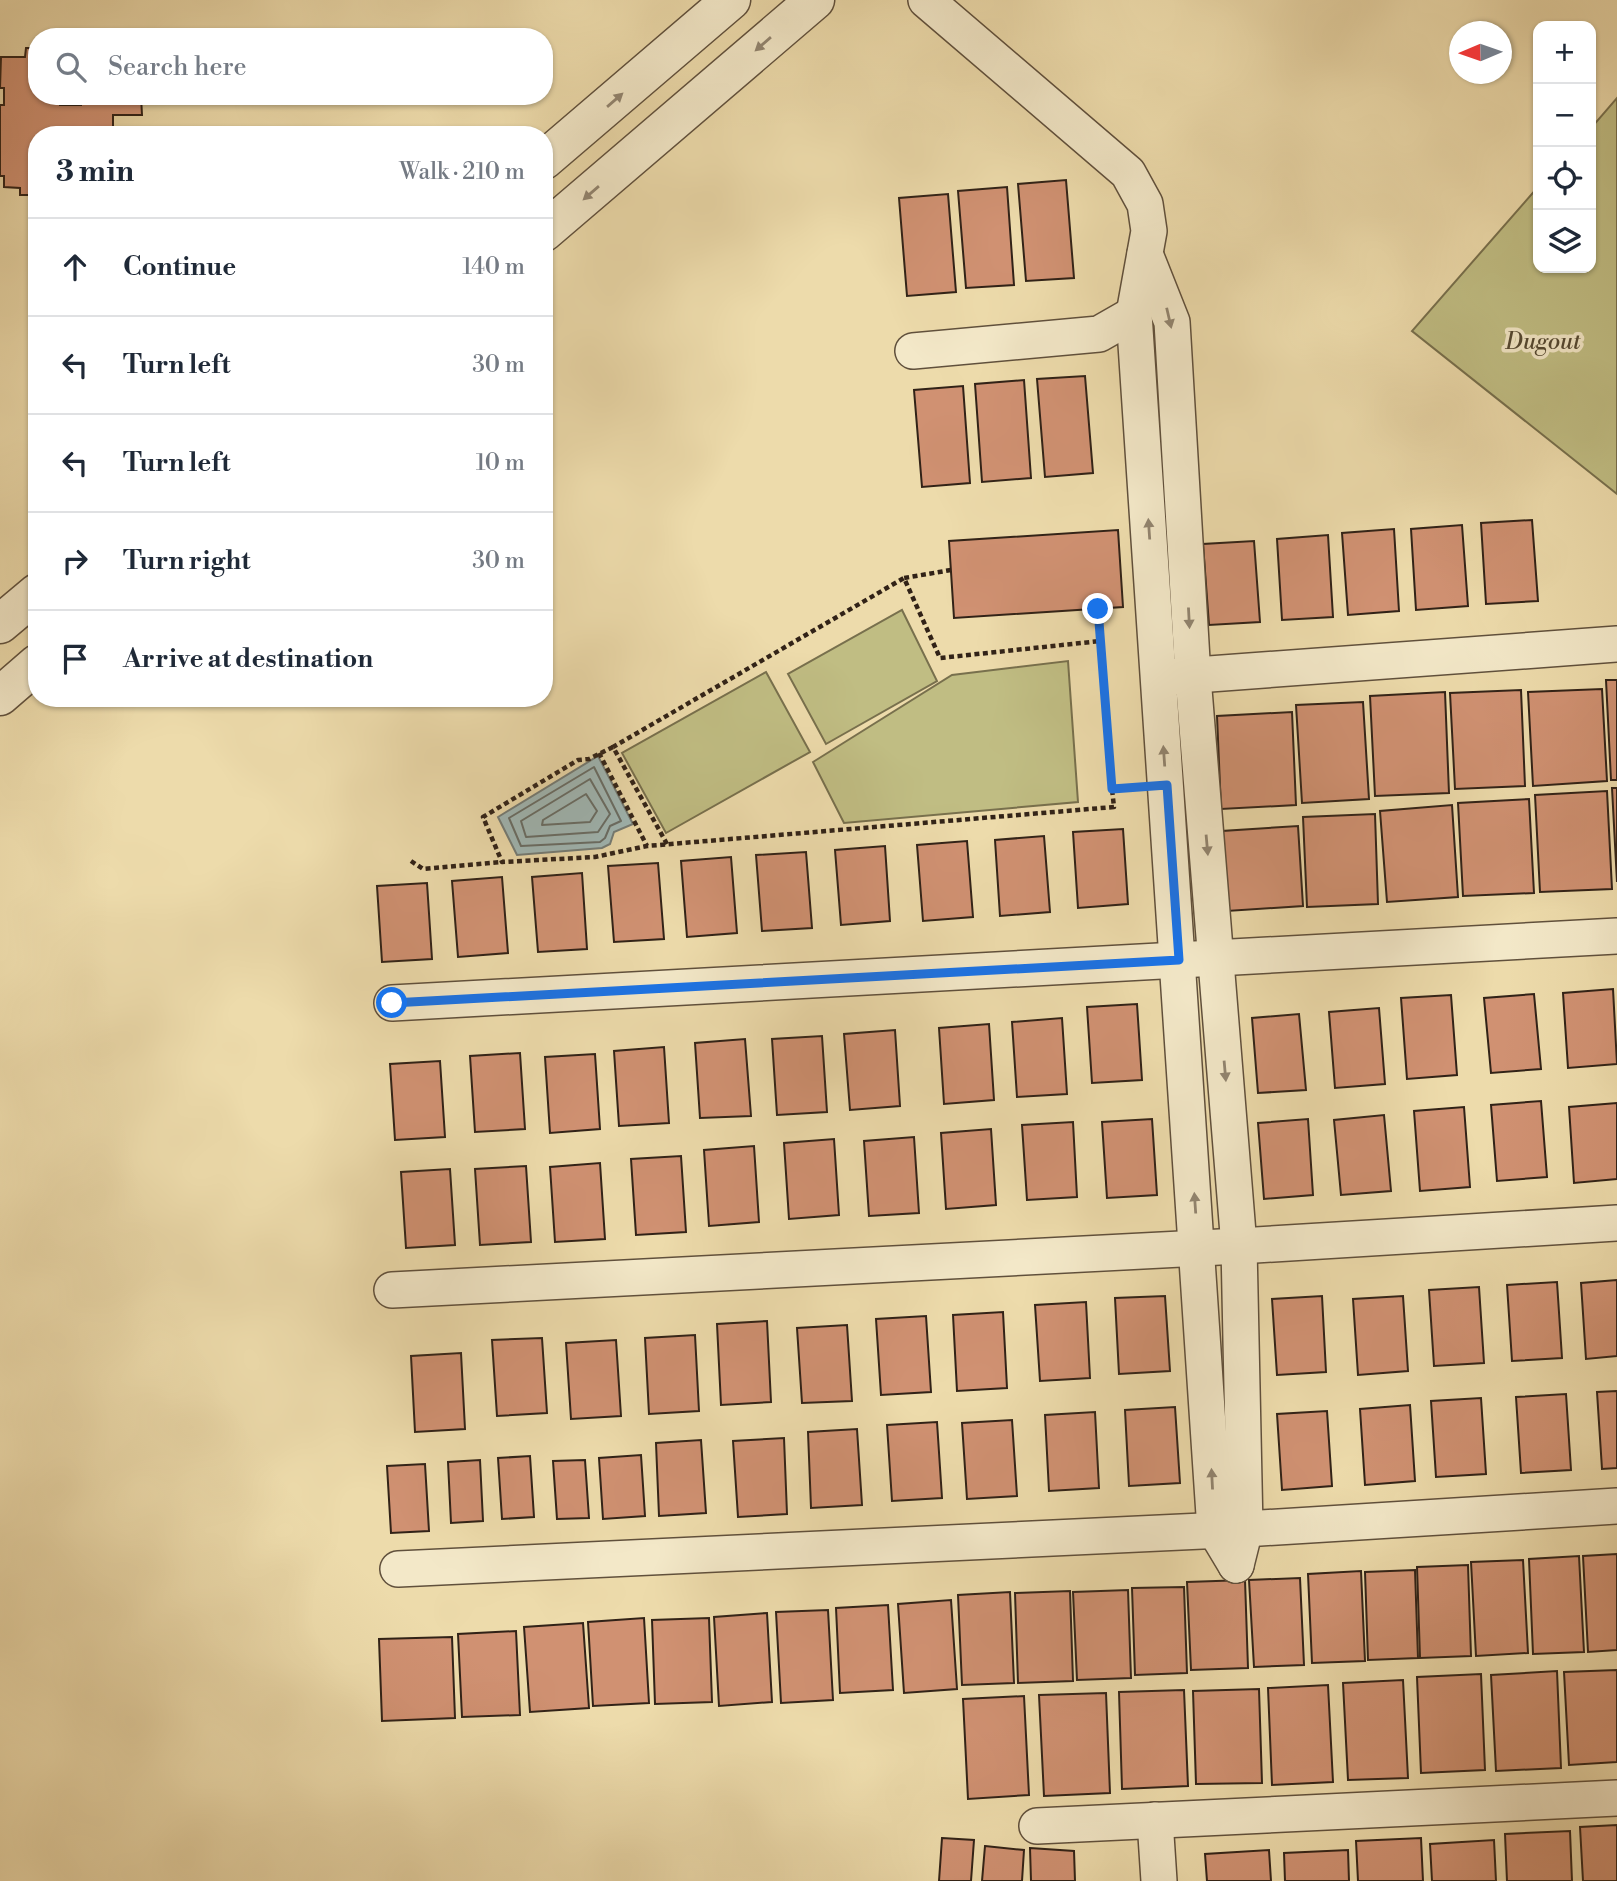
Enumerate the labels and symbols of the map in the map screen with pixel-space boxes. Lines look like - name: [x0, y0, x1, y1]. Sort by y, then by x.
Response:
- north arrow: [1449, 21, 1512, 84]
- one-way arrow: [754, 36, 772, 52]
- one-way arrow: [606, 93, 623, 108]
- one-way arrow: [582, 185, 599, 200]
- one-way arrow: [1164, 307, 1175, 329]
- park label: Dugout: [1504, 328, 1581, 356]
- one-way arrow: [1143, 517, 1154, 539]
- route end: [1082, 593, 1113, 624]
- one-way arrow: [1184, 607, 1195, 629]
- one-way arrow: [1159, 744, 1170, 766]
- one-way arrow: [1202, 834, 1213, 856]
- route start: [376, 987, 407, 1018]
- one-way arrow: [1220, 1061, 1231, 1083]
- one-way arrow: [1189, 1191, 1200, 1213]
- one-way arrow: [1206, 1467, 1217, 1489]

